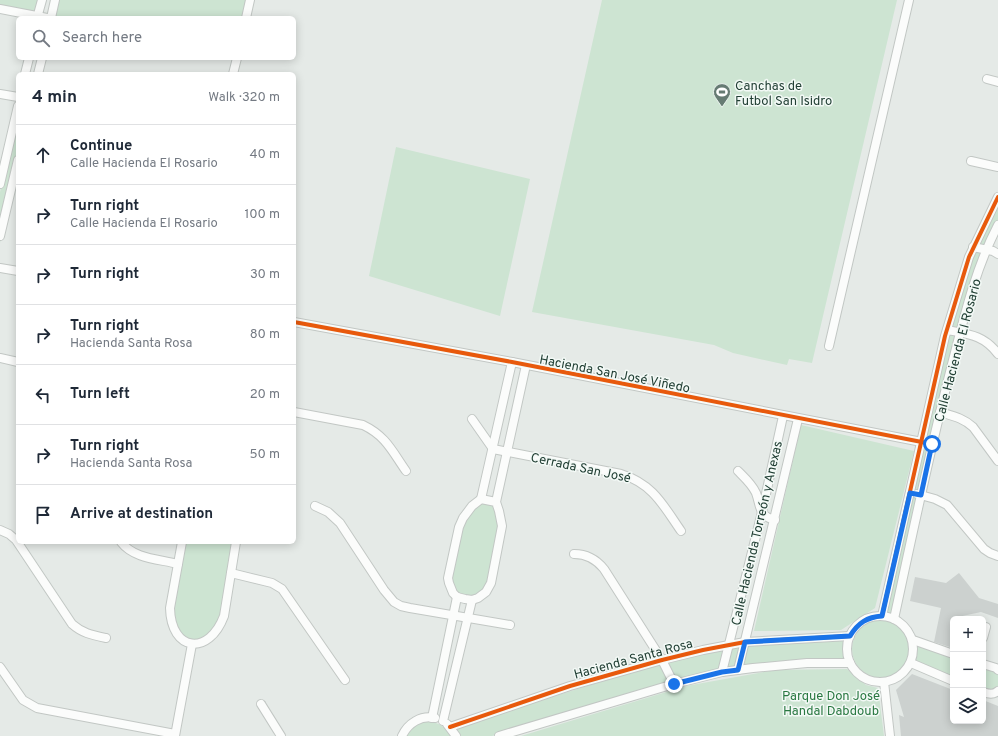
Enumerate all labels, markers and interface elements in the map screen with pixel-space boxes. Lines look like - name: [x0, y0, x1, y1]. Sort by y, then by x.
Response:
- search box: [16, 16, 296, 60]
- icon: search: [30, 27, 52, 49]
- text: Search here: [62, 29, 142, 48]
- place label: Canchas de Futbol San Isidro: [735, 79, 832, 110]
- sports icon: Canchas de Futbol San Isidro: [712, 82, 732, 107]
- text: 4 min: [32, 87, 77, 109]
- text: Walk · 320 m: [208, 90, 280, 106]
- text: Continue: [70, 137, 132, 156]
- icon: ahead: [32, 144, 54, 166]
- text: 40 m: [250, 147, 280, 163]
- text: Calle Hacienda El Rosario: [70, 156, 218, 172]
- text: Turn right: [70, 197, 139, 216]
- icon: right: [32, 204, 54, 226]
- text: 100 m: [244, 207, 280, 223]
- text: Calle Hacienda El Rosario: [70, 216, 218, 232]
- icon: right: [32, 264, 54, 286]
- text: Turn right: [70, 265, 139, 284]
- text: 30 m: [250, 267, 280, 283]
- street label: Calle Hacienda El Rosario: [932, 277, 986, 424]
- text: Turn right: [70, 317, 139, 336]
- icon: right: [32, 324, 54, 346]
- text: 80 m: [250, 327, 280, 343]
- text: Hacienda Santa Rosa: [70, 336, 192, 352]
- street label: Hacienda San José Viñedo: [538, 352, 691, 397]
- icon: left: [32, 384, 54, 406]
- text: Turn left: [70, 385, 130, 404]
- text: 20 m: [250, 387, 280, 403]
- route start: [923, 435, 941, 453]
- text: Turn right: [70, 437, 139, 456]
- street label: Calle Hacienda Torreón y Anexas: [729, 440, 787, 627]
- icon: right: [32, 444, 54, 466]
- text: 50 m: [250, 447, 280, 463]
- street label: Cerrada San José: [529, 451, 632, 487]
- text: Hacienda Santa Rosa: [70, 456, 192, 472]
- icon: arrive: [32, 504, 54, 526]
- text: Arrive at destination: [70, 505, 213, 524]
- map controls: [950, 616, 986, 724]
- button: +: [950, 616, 986, 652]
- street label: Hacienda Santa Rosa: [572, 636, 695, 683]
- button: −: [950, 652, 986, 688]
- route end: [665, 675, 683, 693]
- button: layers: [950, 688, 986, 724]
- park label: Parque Don José Handal Dabdoub: [782, 689, 880, 720]

